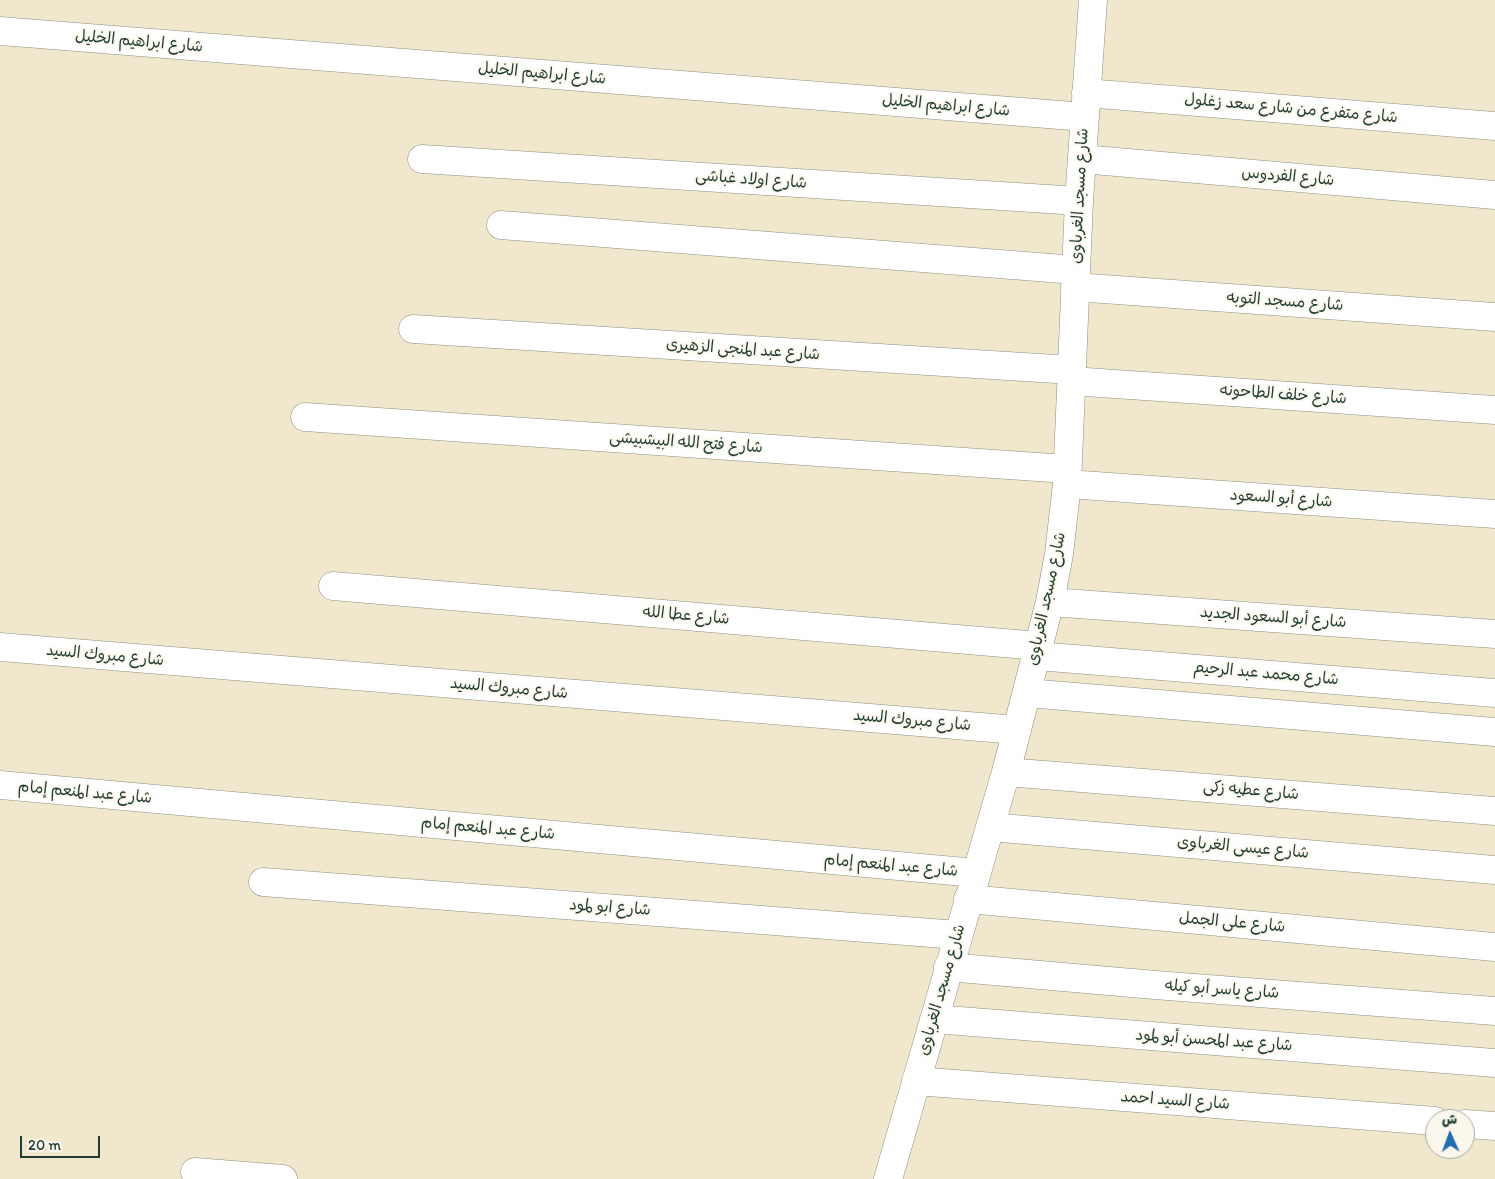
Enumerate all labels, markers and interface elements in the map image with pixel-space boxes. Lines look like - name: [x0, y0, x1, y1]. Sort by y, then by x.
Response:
- street label: شارع ابراهيم الخليل: [74, 27, 204, 57]
- street label: شارع ابراهيم الخليل: [477, 59, 607, 89]
- street label: شارع متفرع من شارع سعد زغلول: [1184, 90, 1398, 128]
- street label: شارع ابراهيم الخليل: [881, 91, 1011, 121]
- street label: شارع مسجد الغرباوى: [1067, 128, 1093, 264]
- street label: شارع الفردوس: [1241, 163, 1335, 191]
- street label: شارع اولاد غباشى: [695, 167, 807, 193]
- street label: شارع مسجد التوبه: [1226, 288, 1344, 316]
- street label: شارع عبد المنجى الزهيرى: [665, 335, 821, 365]
- street label: شارع خلف الطاحونه: [1219, 381, 1347, 409]
- street label: شارع فتح الله البيشبيشى: [609, 428, 763, 458]
- street label: شارع أبو السعود: [1229, 486, 1333, 512]
- street label: شارع مسجد الغرباوى: [1024, 531, 1070, 667]
- street label: شارع عطا الله: [642, 603, 730, 629]
- street label: شارع أبو السعود الجديد: [1199, 603, 1347, 633]
- street label: شارع مبروك السيد: [45, 641, 165, 671]
- street label: شارع محمد عبد الرحيم: [1193, 658, 1339, 690]
- street label: شارع مبروك السيد: [449, 674, 569, 704]
- street label: شارع مبروك السيد: [852, 706, 972, 736]
- street label: شارع عطيه زكى: [1202, 777, 1300, 805]
- street label: شارع عبد المنعم إمام: [17, 778, 153, 808]
- street label: شارع عبد المنعم إمام: [420, 814, 556, 844]
- street label: شارع عيسى الغرباوى: [1176, 833, 1310, 863]
- street label: شارع عبد المنعم إمام: [823, 851, 959, 881]
- street label: شارع ابو لمود: [569, 896, 651, 920]
- street label: شارع على الجمل: [1178, 909, 1286, 937]
- street label: شارع مسجد الغرباوى: [914, 922, 970, 1058]
- street label: شارع ياسر أبو كيله: [1164, 976, 1280, 1004]
- street label: شارع عبد المحسن أبو لمود: [1135, 1026, 1293, 1056]
- street label: شارع السيد احمد: [1120, 1088, 1230, 1114]
- north arrow: [1425, 1109, 1475, 1159]
- text: ش: [1441, 1111, 1457, 1128]
- scale bar: [22, 1126, 102, 1158]
- text: 20 m: [28, 1136, 61, 1154]

